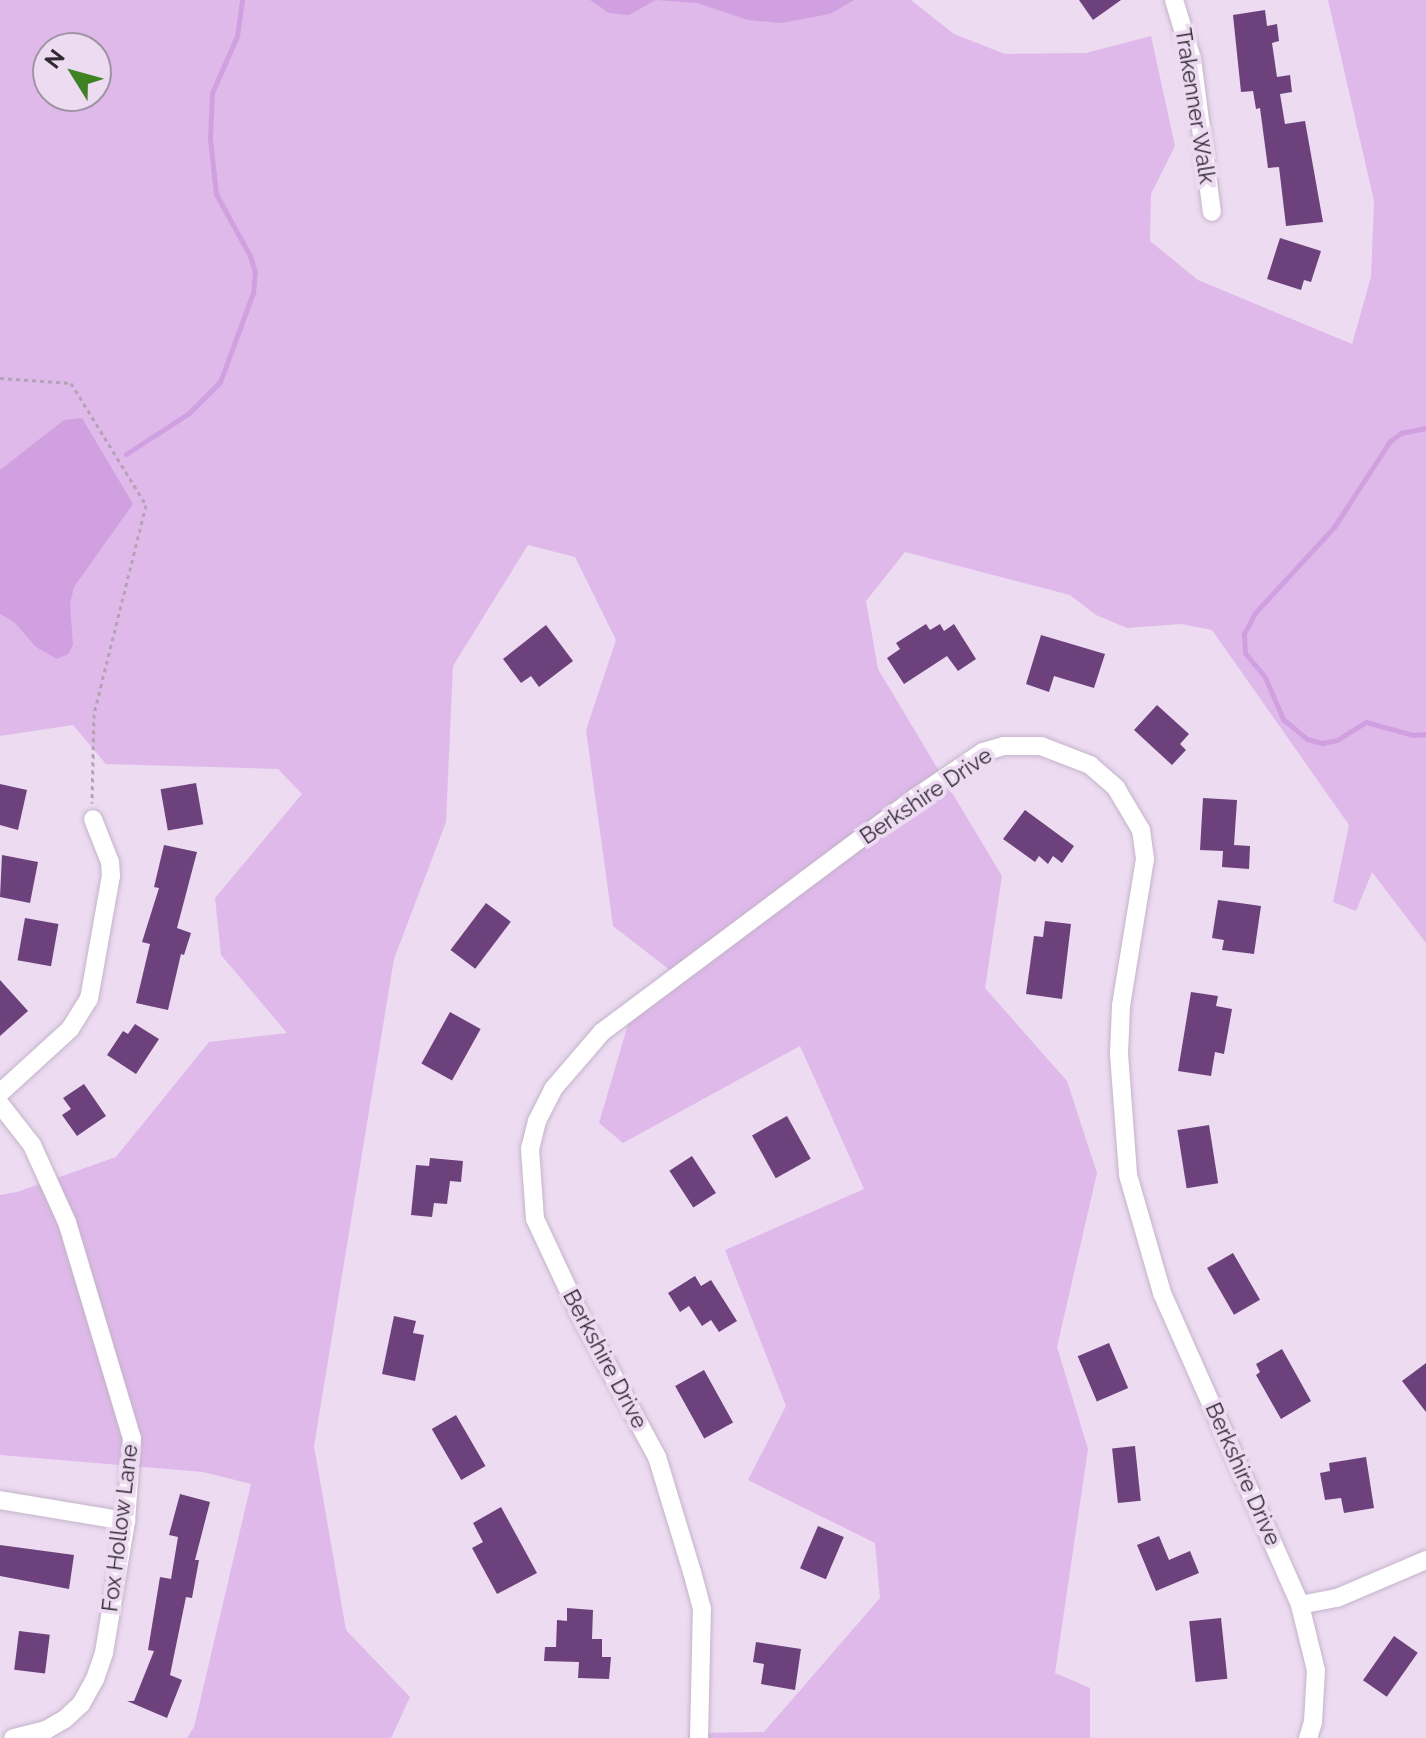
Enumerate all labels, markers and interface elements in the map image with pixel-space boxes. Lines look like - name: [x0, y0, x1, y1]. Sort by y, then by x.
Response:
- street label: Trakenner Walk: [1170, 26, 1220, 186]
- north arrow: [32, 32, 112, 112]
- text: N: [39, 44, 70, 73]
- street label: Berkshire Drive: [855, 742, 997, 850]
- street label: Berkshire Drive: [557, 1285, 653, 1433]
- street label: Berkshire Drive: [1200, 1398, 1286, 1550]
- street label: Fox Hollow Lane: [97, 1442, 143, 1614]

